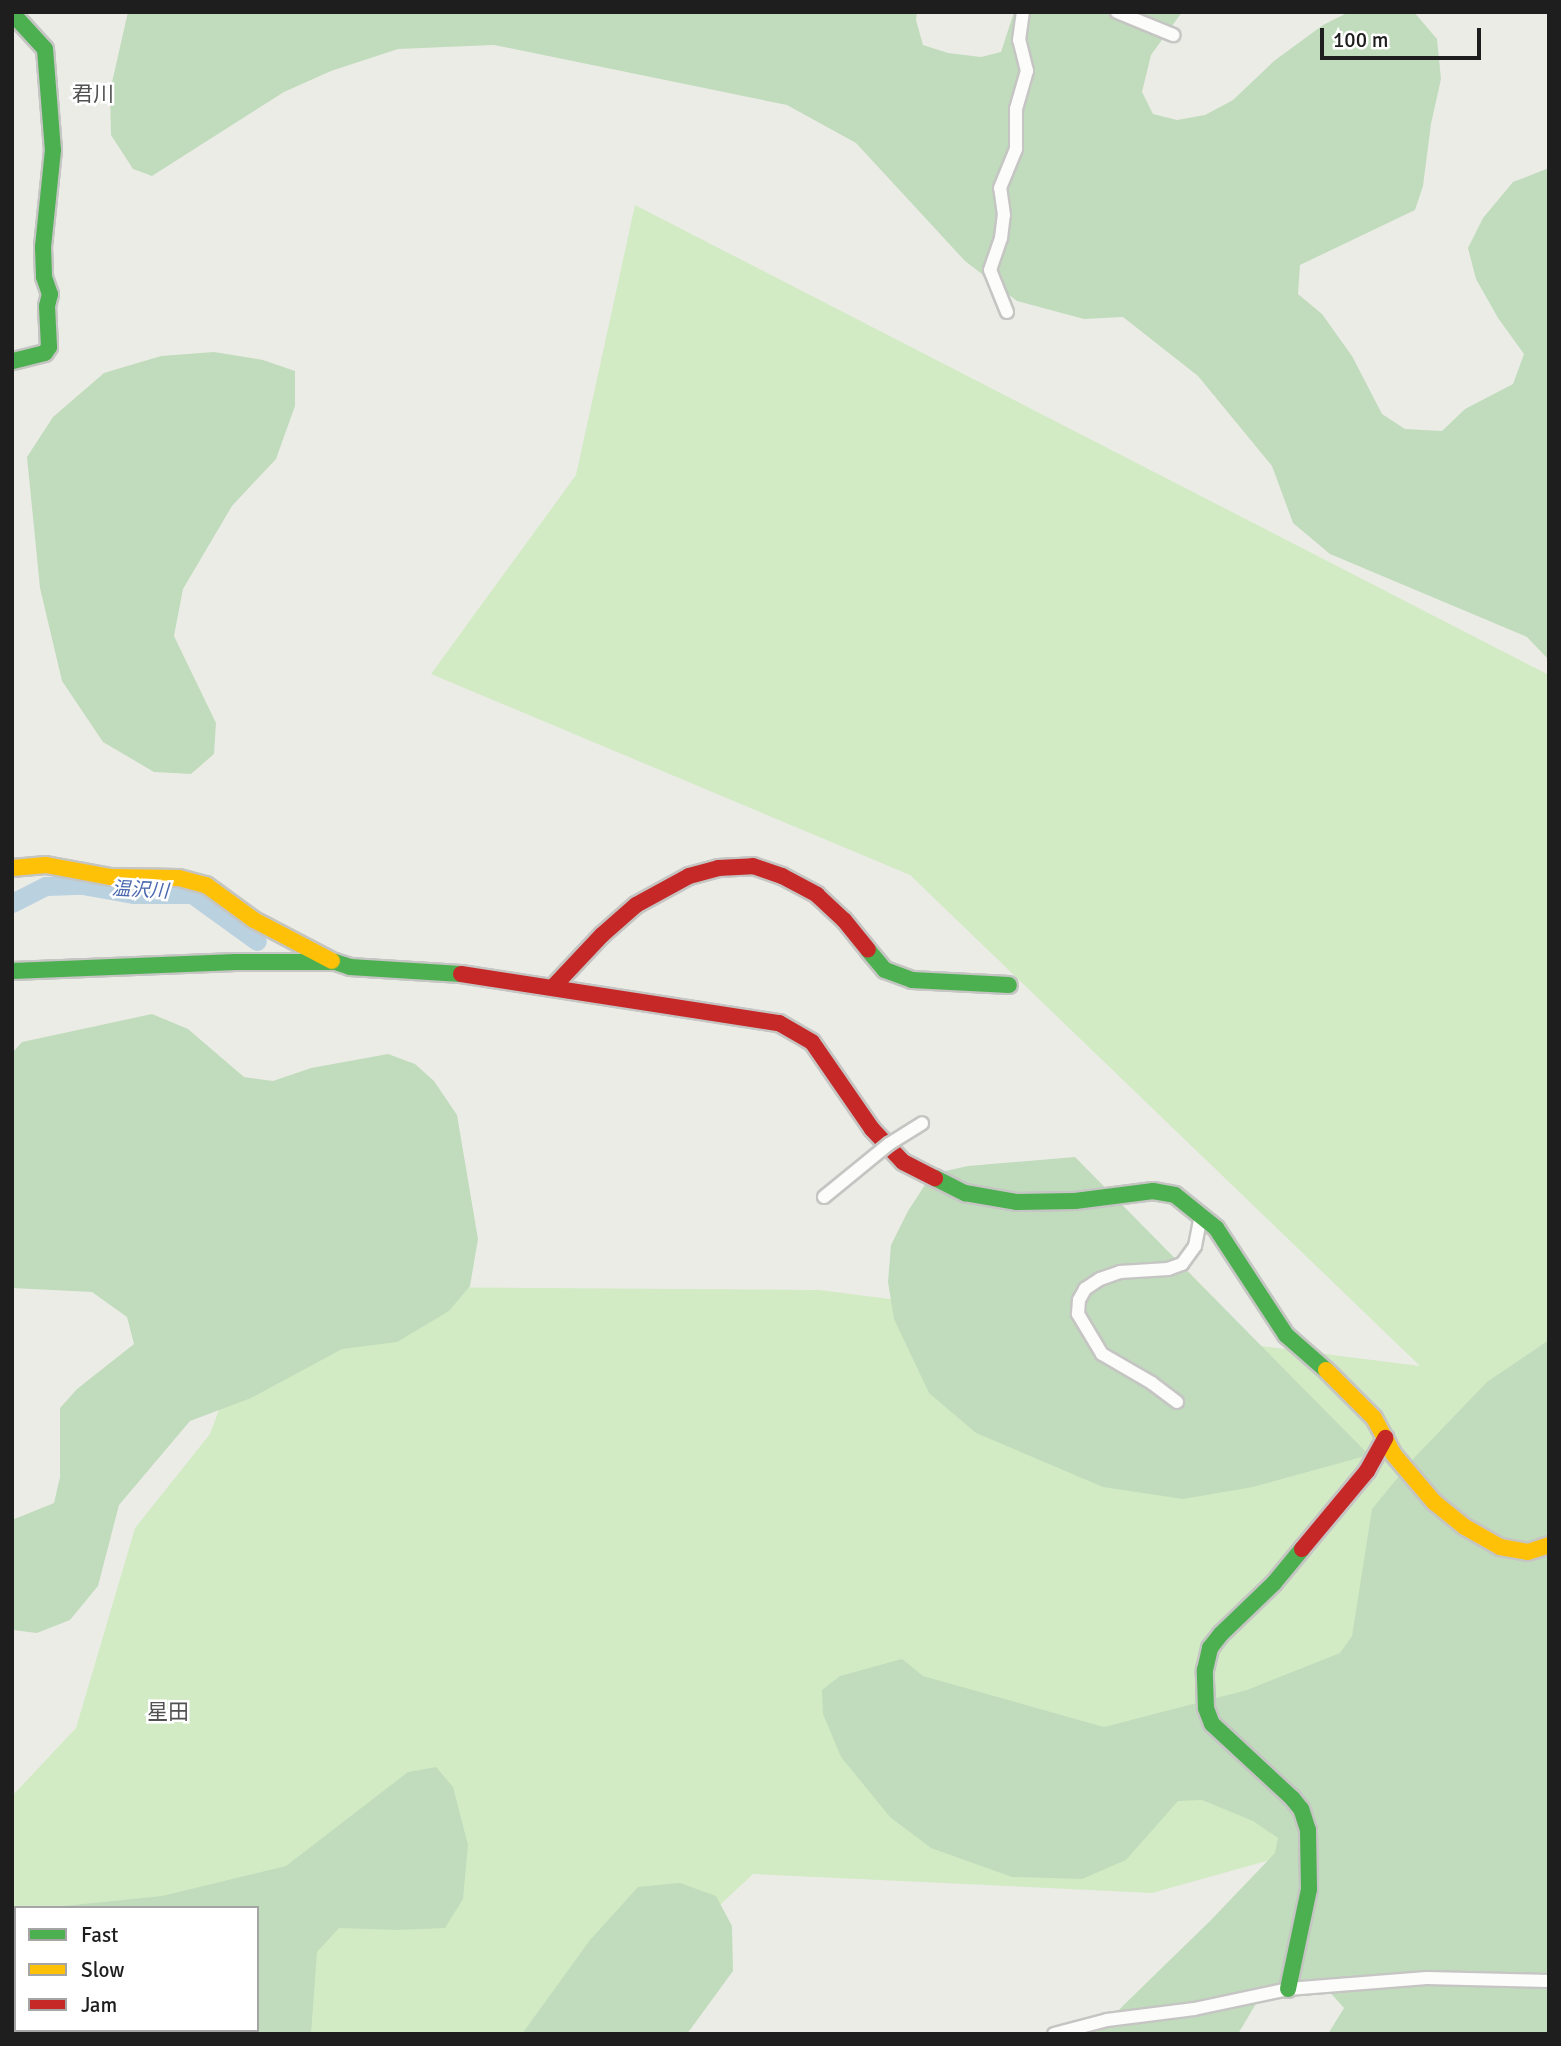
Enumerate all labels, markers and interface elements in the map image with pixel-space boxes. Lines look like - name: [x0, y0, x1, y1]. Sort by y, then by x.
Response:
- scale bar: [1323, 14, 1484, 58]
- text: 100 m: [1333, 27, 1388, 53]
- district label: 君川: [72, 81, 114, 107]
- water label: 温沢川: [111, 878, 169, 904]
- district label: 星田: [147, 1699, 189, 1725]
- legend: [14, 1906, 259, 2032]
- text: Fast: [81, 1922, 118, 1948]
- text: Slow: [81, 1957, 125, 1983]
- text: Jam: [81, 1992, 117, 2018]

